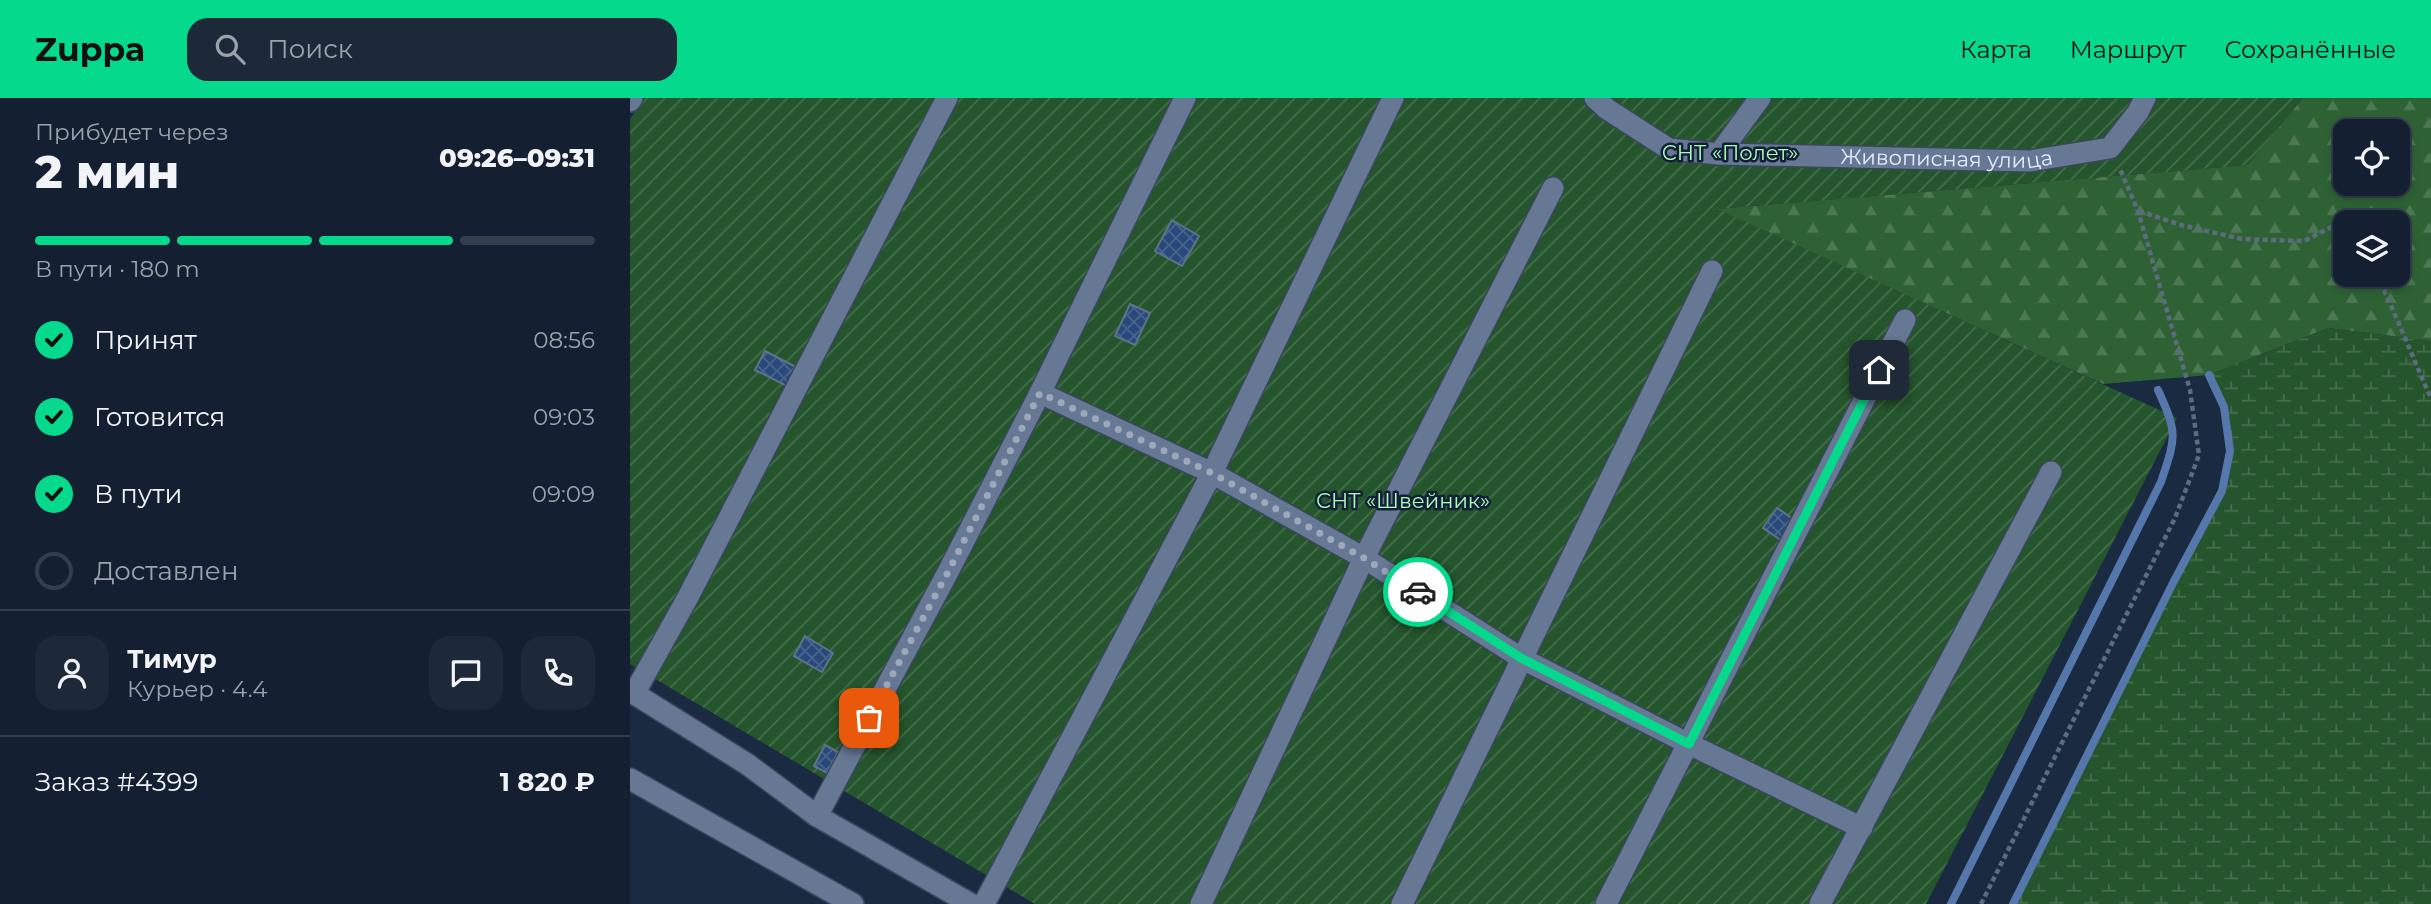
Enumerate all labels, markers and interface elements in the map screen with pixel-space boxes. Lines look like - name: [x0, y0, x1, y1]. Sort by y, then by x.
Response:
- search box: [187, 18, 677, 81]
- text: Zuppa: [35, 29, 145, 69]
- icon: search: [211, 30, 249, 68]
- text: Поиск: [267, 33, 353, 65]
- text: Карта: [1960, 35, 2032, 64]
- text: Маршрут: [2070, 35, 2186, 64]
- text: Сохранённые: [2224, 35, 2396, 64]
- text: Прибудет через: [35, 118, 229, 146]
- map controls: [2333, 119, 2410, 287]
- button: locate: [2333, 119, 2410, 196]
- park label: СНТ «Полет»: [1662, 140, 1798, 165]
- text: 09:26–09:31: [439, 142, 595, 174]
- text: 2 мин: [35, 143, 179, 200]
- street label: Живописная улица: [1840, 144, 2054, 173]
- button: layers: [2333, 210, 2410, 287]
- text: В пути · 180 m: [35, 255, 200, 283]
- icon: check: [35, 321, 73, 359]
- text: Принят: [94, 324, 197, 356]
- text: 08:56: [533, 326, 595, 354]
- pin: [1849, 340, 1909, 400]
- icon: home: [1860, 351, 1898, 389]
- icon: check: [35, 398, 73, 436]
- text: Готовится: [94, 401, 225, 433]
- text: 09:03: [533, 403, 595, 431]
- icon: check: [35, 475, 73, 513]
- text: В пути: [94, 478, 183, 510]
- text: 09:09: [532, 480, 595, 508]
- park label: СНТ «Швейник»: [1316, 488, 1490, 513]
- text: Доставлен: [94, 555, 239, 587]
- courier: [1383, 557, 1453, 627]
- icon: car: [1399, 573, 1437, 611]
- button: person: [35, 636, 109, 710]
- button: chat: [429, 636, 503, 710]
- button: phone: [521, 636, 595, 710]
- text: Тимур: [127, 643, 217, 675]
- text: Курьер · 4.4: [127, 675, 267, 703]
- pin: [839, 688, 899, 748]
- icon: bag: [850, 699, 888, 737]
- text: Заказ #4399: [35, 766, 198, 798]
- text: 1 820 ₽: [500, 766, 595, 798]

